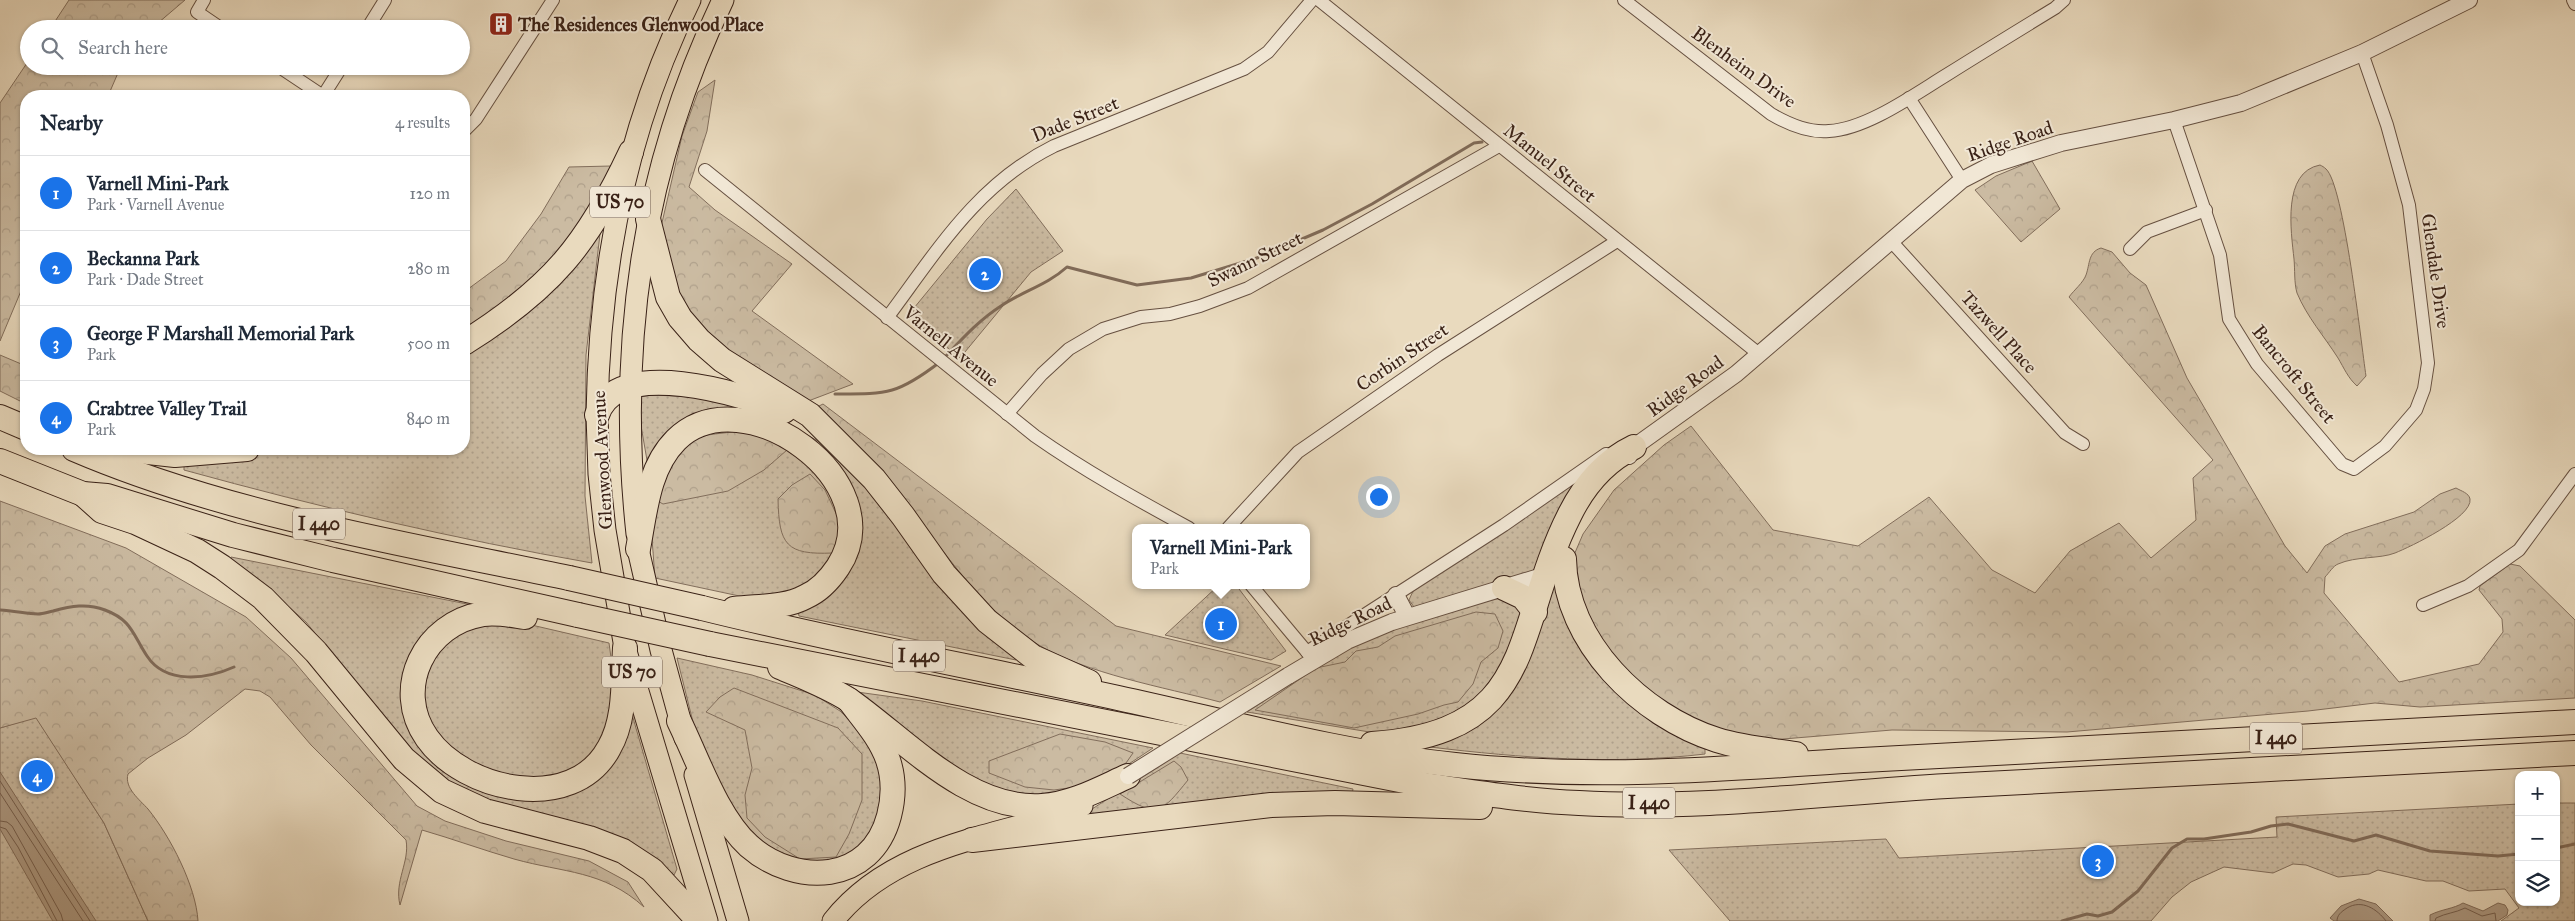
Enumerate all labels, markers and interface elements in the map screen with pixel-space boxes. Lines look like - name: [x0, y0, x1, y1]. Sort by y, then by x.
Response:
- building icon: The Residences Glenwood Place: [488, 11, 514, 37]
- place label: The Residences Glenwood Place: [517, 13, 764, 36]
- search box: [20, 20, 470, 75]
- street label: Blenheim Drive: [1687, 21, 1801, 113]
- icon: search: [38, 34, 66, 62]
- text: Search here: [78, 36, 168, 59]
- street label: Dade Street: [1028, 91, 1122, 147]
- text: Nearby: [40, 110, 103, 136]
- text: 4 results: [395, 113, 450, 132]
- street label: Ridge Road: [1964, 115, 2057, 167]
- street label: Manuel Street: [1499, 119, 1601, 207]
- text: Varnell Mini-Park: [87, 172, 229, 195]
- text: 1: [53, 184, 59, 203]
- text: 120 m: [410, 184, 450, 203]
- road number: US 70: [590, 186, 650, 218]
- text: Park · Varnell Avenue: [87, 195, 224, 214]
- street label: Glendale Drive: [2417, 212, 2455, 330]
- street label: Swann Street: [1204, 226, 1307, 292]
- text: Beckanna Park: [87, 247, 199, 270]
- pin: 2: [969, 255, 1001, 293]
- text: 2: [52, 259, 60, 278]
- text: 280 m: [407, 259, 450, 278]
- text: Park · Dade Street: [87, 270, 204, 289]
- street label: Tazwell Place: [1956, 286, 2042, 378]
- street label: Varnell Avenue: [898, 300, 1004, 392]
- street label: Corbin Street: [1352, 318, 1452, 396]
- street label: Bancroft Street: [2247, 320, 2341, 428]
- text: George F Marshall Memorial Park: [87, 322, 354, 345]
- text: 3: [53, 334, 59, 353]
- text: 500 m: [407, 334, 450, 353]
- text: Park: [87, 345, 116, 364]
- street label: Ridge Road: [1642, 350, 1729, 422]
- street label: Glenwood Avenue: [587, 390, 617, 530]
- text: Crabtree Valley Trail: [87, 397, 247, 420]
- text: 4: [52, 409, 60, 428]
- text: 840 m: [406, 409, 450, 428]
- text: Park: [87, 420, 116, 439]
- your location: [1366, 484, 1392, 510]
- road number: I 440: [293, 508, 345, 540]
- popup: [1132, 524, 1310, 589]
- text: Varnell Mini-Park: [1150, 536, 1292, 559]
- text: Park: [1150, 559, 1179, 578]
- street label: Ridge Road: [1305, 591, 1396, 652]
- pin: 1: [1205, 605, 1237, 643]
- road number: I 440: [893, 640, 945, 671]
- road number: US 70: [602, 656, 662, 688]
- road number: I 440: [2250, 722, 2302, 754]
- pin: 4: [21, 757, 53, 795]
- map controls: [2515, 771, 2560, 906]
- button: +: [2515, 771, 2560, 816]
- road number: I 440: [1623, 788, 1675, 818]
- button: −: [2515, 816, 2560, 861]
- pin: 3: [2082, 842, 2114, 880]
- button: layers: [2515, 861, 2560, 906]

